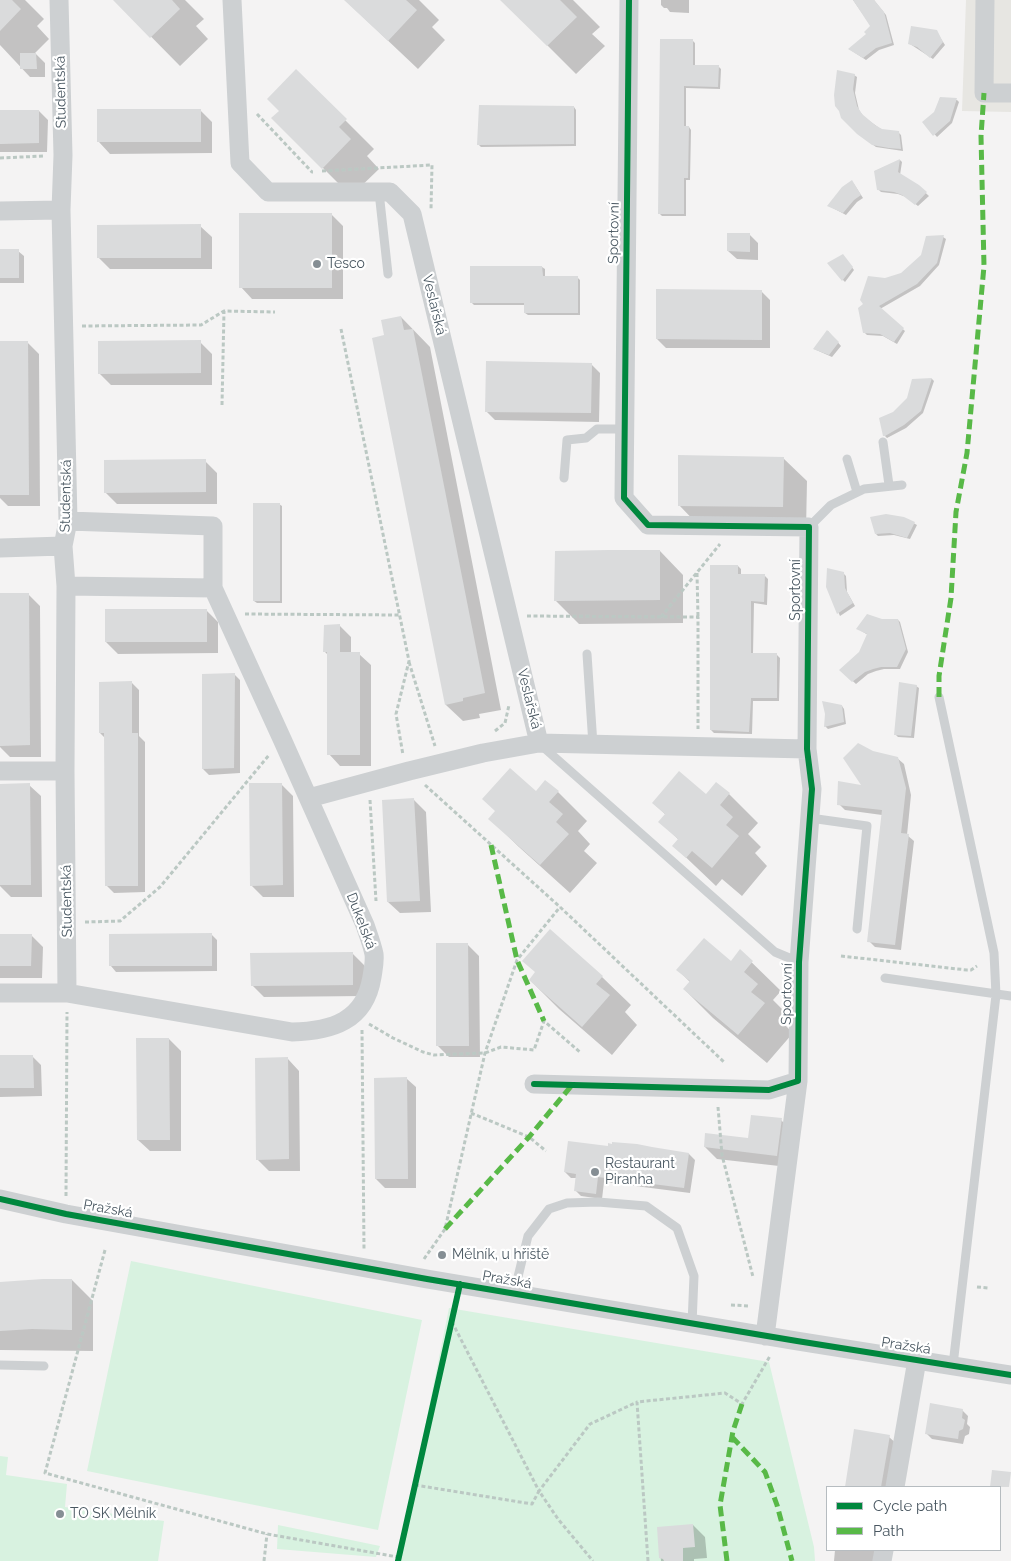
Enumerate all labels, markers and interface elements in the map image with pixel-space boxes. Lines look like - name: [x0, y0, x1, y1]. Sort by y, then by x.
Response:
- street label: Studentská: [52, 55, 70, 129]
- street label: Sportovní: [605, 202, 623, 264]
- place label: Tesco: [327, 256, 365, 272]
- marker: Tesco: [311, 258, 323, 270]
- street label: Veslařská: [418, 273, 450, 337]
- street label: Studentská: [57, 459, 75, 533]
- street label: Sportovní: [788, 559, 804, 621]
- street label: Veslařská: [513, 667, 545, 731]
- street label: Studentská: [58, 864, 76, 938]
- street label: Dukelská: [343, 890, 379, 952]
- street label: Sportovní: [778, 963, 796, 1025]
- place label: Restaurant Piranha: [605, 1156, 675, 1188]
- marker: Restaurant Piranha: [589, 1166, 601, 1178]
- street label: Pražská: [82, 1196, 134, 1222]
- place label: Mělník, u hřiště: [452, 1247, 549, 1263]
- marker: Mělník, u hřiště: [436, 1249, 448, 1261]
- street label: Pražská: [481, 1267, 533, 1293]
- street label: Pražská: [880, 1334, 932, 1358]
- legend: [826, 1486, 1001, 1551]
- text: Cycle path: [873, 1497, 947, 1515]
- place label: TO SK Mělník: [70, 1506, 156, 1522]
- marker: TO SK Mělník: [54, 1508, 66, 1520]
- text: Path: [873, 1522, 904, 1540]

